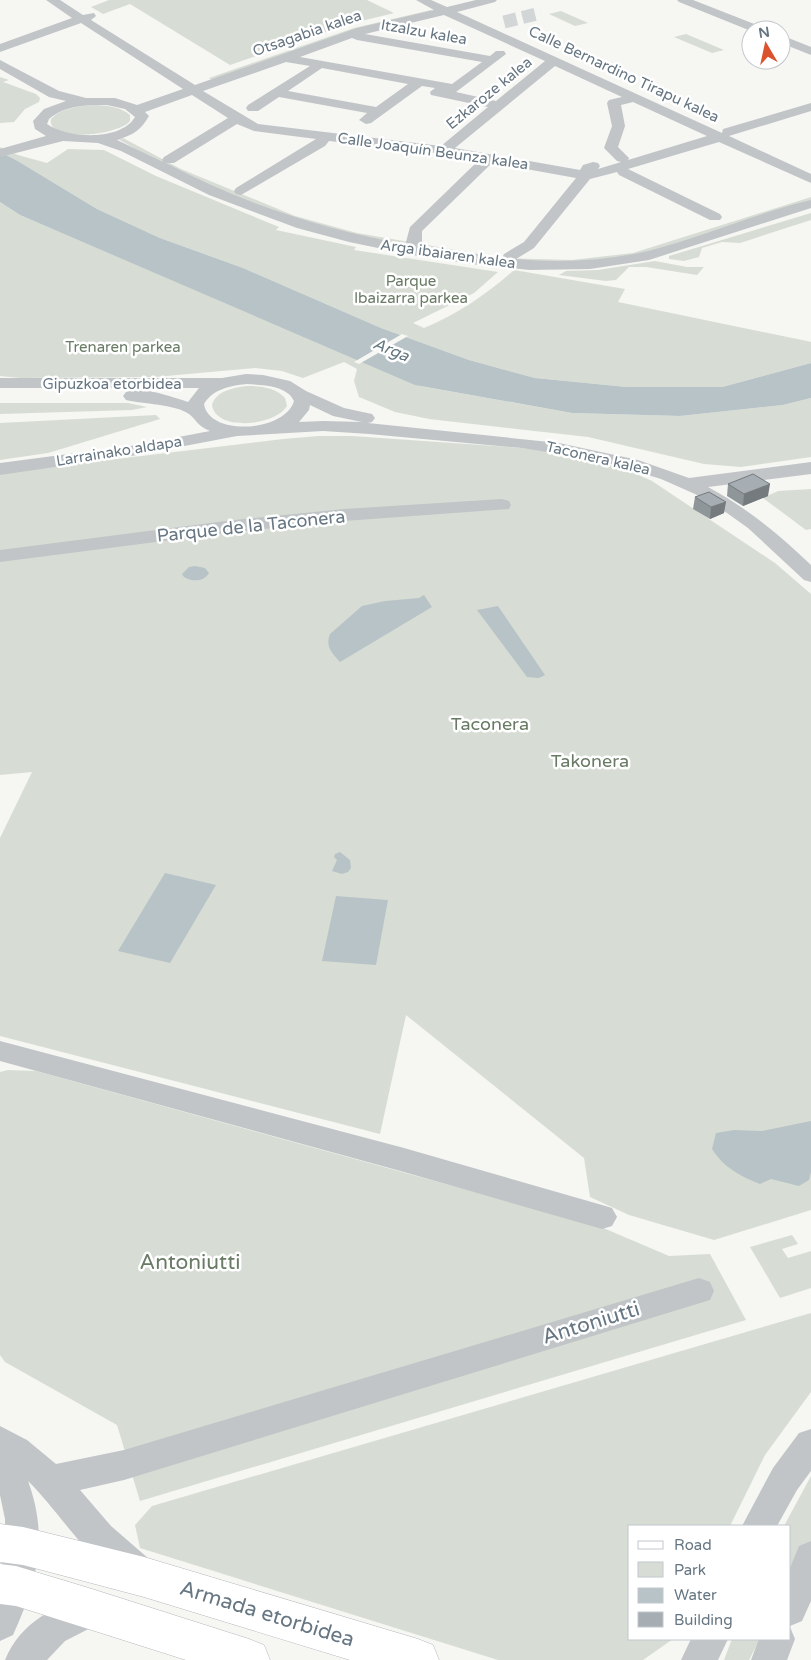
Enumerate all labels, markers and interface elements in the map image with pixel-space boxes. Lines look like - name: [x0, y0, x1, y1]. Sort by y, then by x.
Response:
- street label: Otsagabia kalea: [250, 6, 364, 60]
- street label: Itzalzu kalea: [380, 16, 468, 48]
- north arrow: [741, 20, 791, 70]
- street label: Calle Bernardino Tirapu kalea: [526, 22, 722, 126]
- text: N: [757, 23, 771, 42]
- street label: Ezkaroze kalea: [442, 53, 536, 133]
- street label: Calle Joaquín Beunza kalea: [336, 129, 530, 173]
- street label: Arga ibaiaren kalea: [379, 236, 517, 272]
- park label: Parque Ibaizarra parkea: [354, 272, 468, 307]
- water label: Arga: [370, 334, 413, 367]
- park label: Trenaren parkea: [65, 338, 181, 356]
- street label: Gipuzkoa etorbidea: [42, 375, 182, 393]
- street label: Larrainako aldapa: [55, 432, 183, 470]
- street label: Taconera kalea: [544, 437, 652, 479]
- street label: Parque de la Taconera: [156, 505, 346, 547]
- park label: Taconera: [451, 713, 529, 735]
- park label: Takonera: [551, 750, 629, 772]
- park label: Antoniutti: [140, 1250, 240, 1275]
- street label: Antoniutti: [539, 1296, 643, 1350]
- legend: [628, 1525, 791, 1640]
- text: Road: [674, 1536, 712, 1554]
- text: Park: [674, 1561, 706, 1579]
- street label: Armada etorbidea: [177, 1576, 357, 1652]
- text: Water: [674, 1586, 717, 1604]
- text: Building: [674, 1611, 733, 1629]

